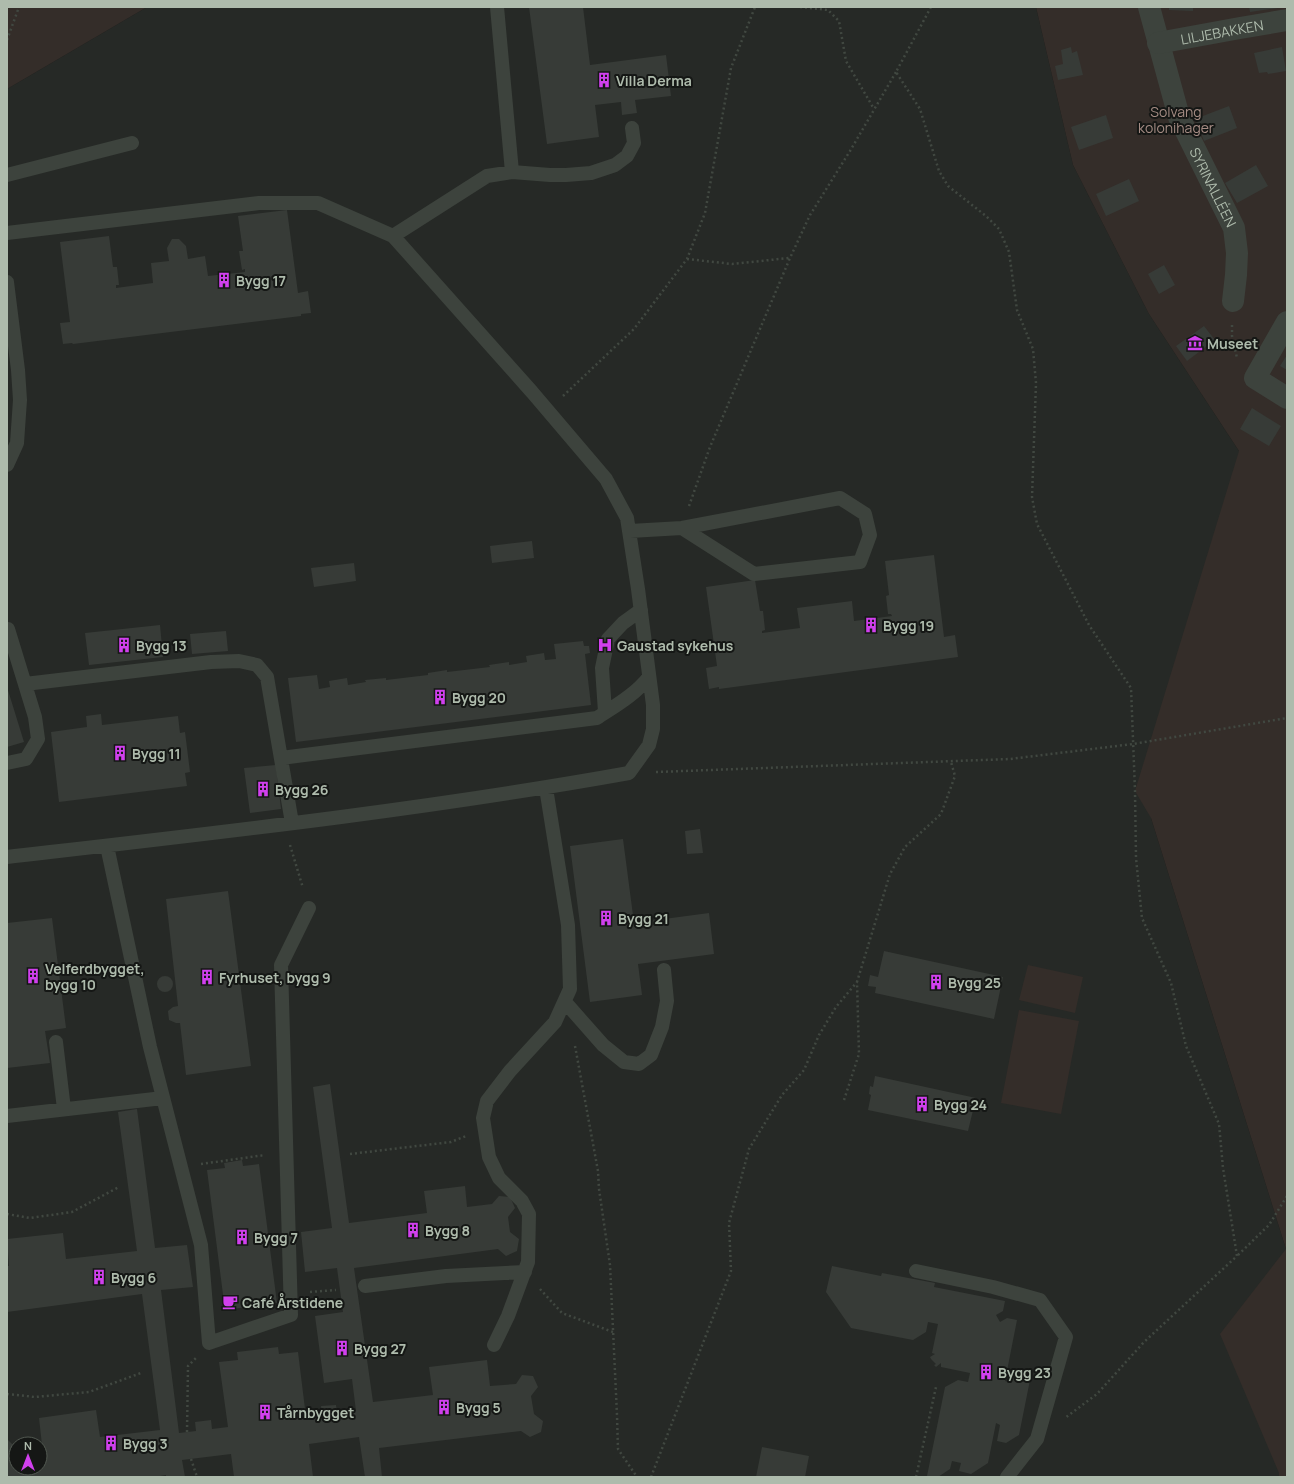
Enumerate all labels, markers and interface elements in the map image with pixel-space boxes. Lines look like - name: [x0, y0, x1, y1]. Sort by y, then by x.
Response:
- street label: LILJEBAKKEN: [1179, 15, 1265, 48]
- building icon: Villa Derma: [595, 71, 613, 89]
- place label: Villa Derma: [616, 71, 692, 90]
- park label: Solvang kolonihager: [1138, 102, 1214, 137]
- street label: SYRINALLÉEN: [1186, 144, 1241, 230]
- building icon: Bygg 17: [215, 271, 233, 289]
- place label: Bygg 17: [236, 271, 286, 290]
- museum icon: Museet: [1186, 334, 1204, 352]
- place label: Museet: [1207, 334, 1258, 353]
- building icon: Bygg 19: [862, 616, 880, 634]
- place label: Bygg 19: [883, 616, 934, 635]
- building icon: Bygg 13: [115, 636, 133, 654]
- place label: Bygg 13: [136, 636, 187, 655]
- hospital icon: Gaustad sykehus: [596, 636, 614, 654]
- place label: Gaustad sykehus: [617, 636, 734, 655]
- building icon: Bygg 20: [431, 688, 449, 706]
- place label: Bygg 20: [452, 688, 506, 707]
- building icon: Bygg 11: [111, 744, 129, 762]
- place label: Bygg 11: [132, 744, 181, 763]
- building icon: Bygg 26: [254, 780, 272, 798]
- place label: Bygg 26: [275, 780, 329, 799]
- building icon: Bygg 21: [597, 909, 615, 927]
- place label: Bygg 21: [618, 909, 669, 928]
- place label: Velferdbygget, bygg 10: [45, 959, 145, 994]
- building icon: Velferdbygget, bygg 10: [24, 967, 42, 985]
- building icon: Fyrhuset, bygg 9: [198, 968, 216, 986]
- place label: Fyrhuset, bygg 9: [219, 968, 331, 987]
- building icon: Bygg 25: [927, 973, 945, 991]
- place label: Bygg 25: [948, 973, 1001, 992]
- building icon: Bygg 24: [913, 1095, 931, 1113]
- place label: Bygg 24: [934, 1095, 987, 1114]
- building icon: Bygg 8: [404, 1221, 422, 1239]
- place label: Bygg 8: [425, 1221, 470, 1240]
- building icon: Bygg 7: [233, 1228, 251, 1246]
- place label: Bygg 7: [254, 1228, 298, 1247]
- building icon: Bygg 6: [90, 1268, 108, 1286]
- place label: Bygg 6: [111, 1268, 156, 1287]
- cafe icon: Café Årstidene: [221, 1293, 239, 1311]
- place label: Café Årstidene: [242, 1293, 343, 1312]
- building icon: Bygg 27: [333, 1339, 351, 1357]
- place label: Bygg 27: [354, 1339, 406, 1358]
- building icon: Bygg 23: [977, 1363, 995, 1381]
- place label: Bygg 23: [998, 1363, 1051, 1382]
- building icon: Bygg 5: [435, 1398, 453, 1416]
- place label: Bygg 5: [456, 1398, 501, 1417]
- building icon: Tårnbygget: [256, 1403, 274, 1421]
- place label: Tårnbygget: [277, 1403, 354, 1422]
- building icon: Bygg 3: [102, 1434, 120, 1452]
- place label: Bygg 3: [123, 1434, 168, 1453]
- north arrow: [8, 1436, 48, 1476]
- text: N: [24, 1438, 32, 1453]

